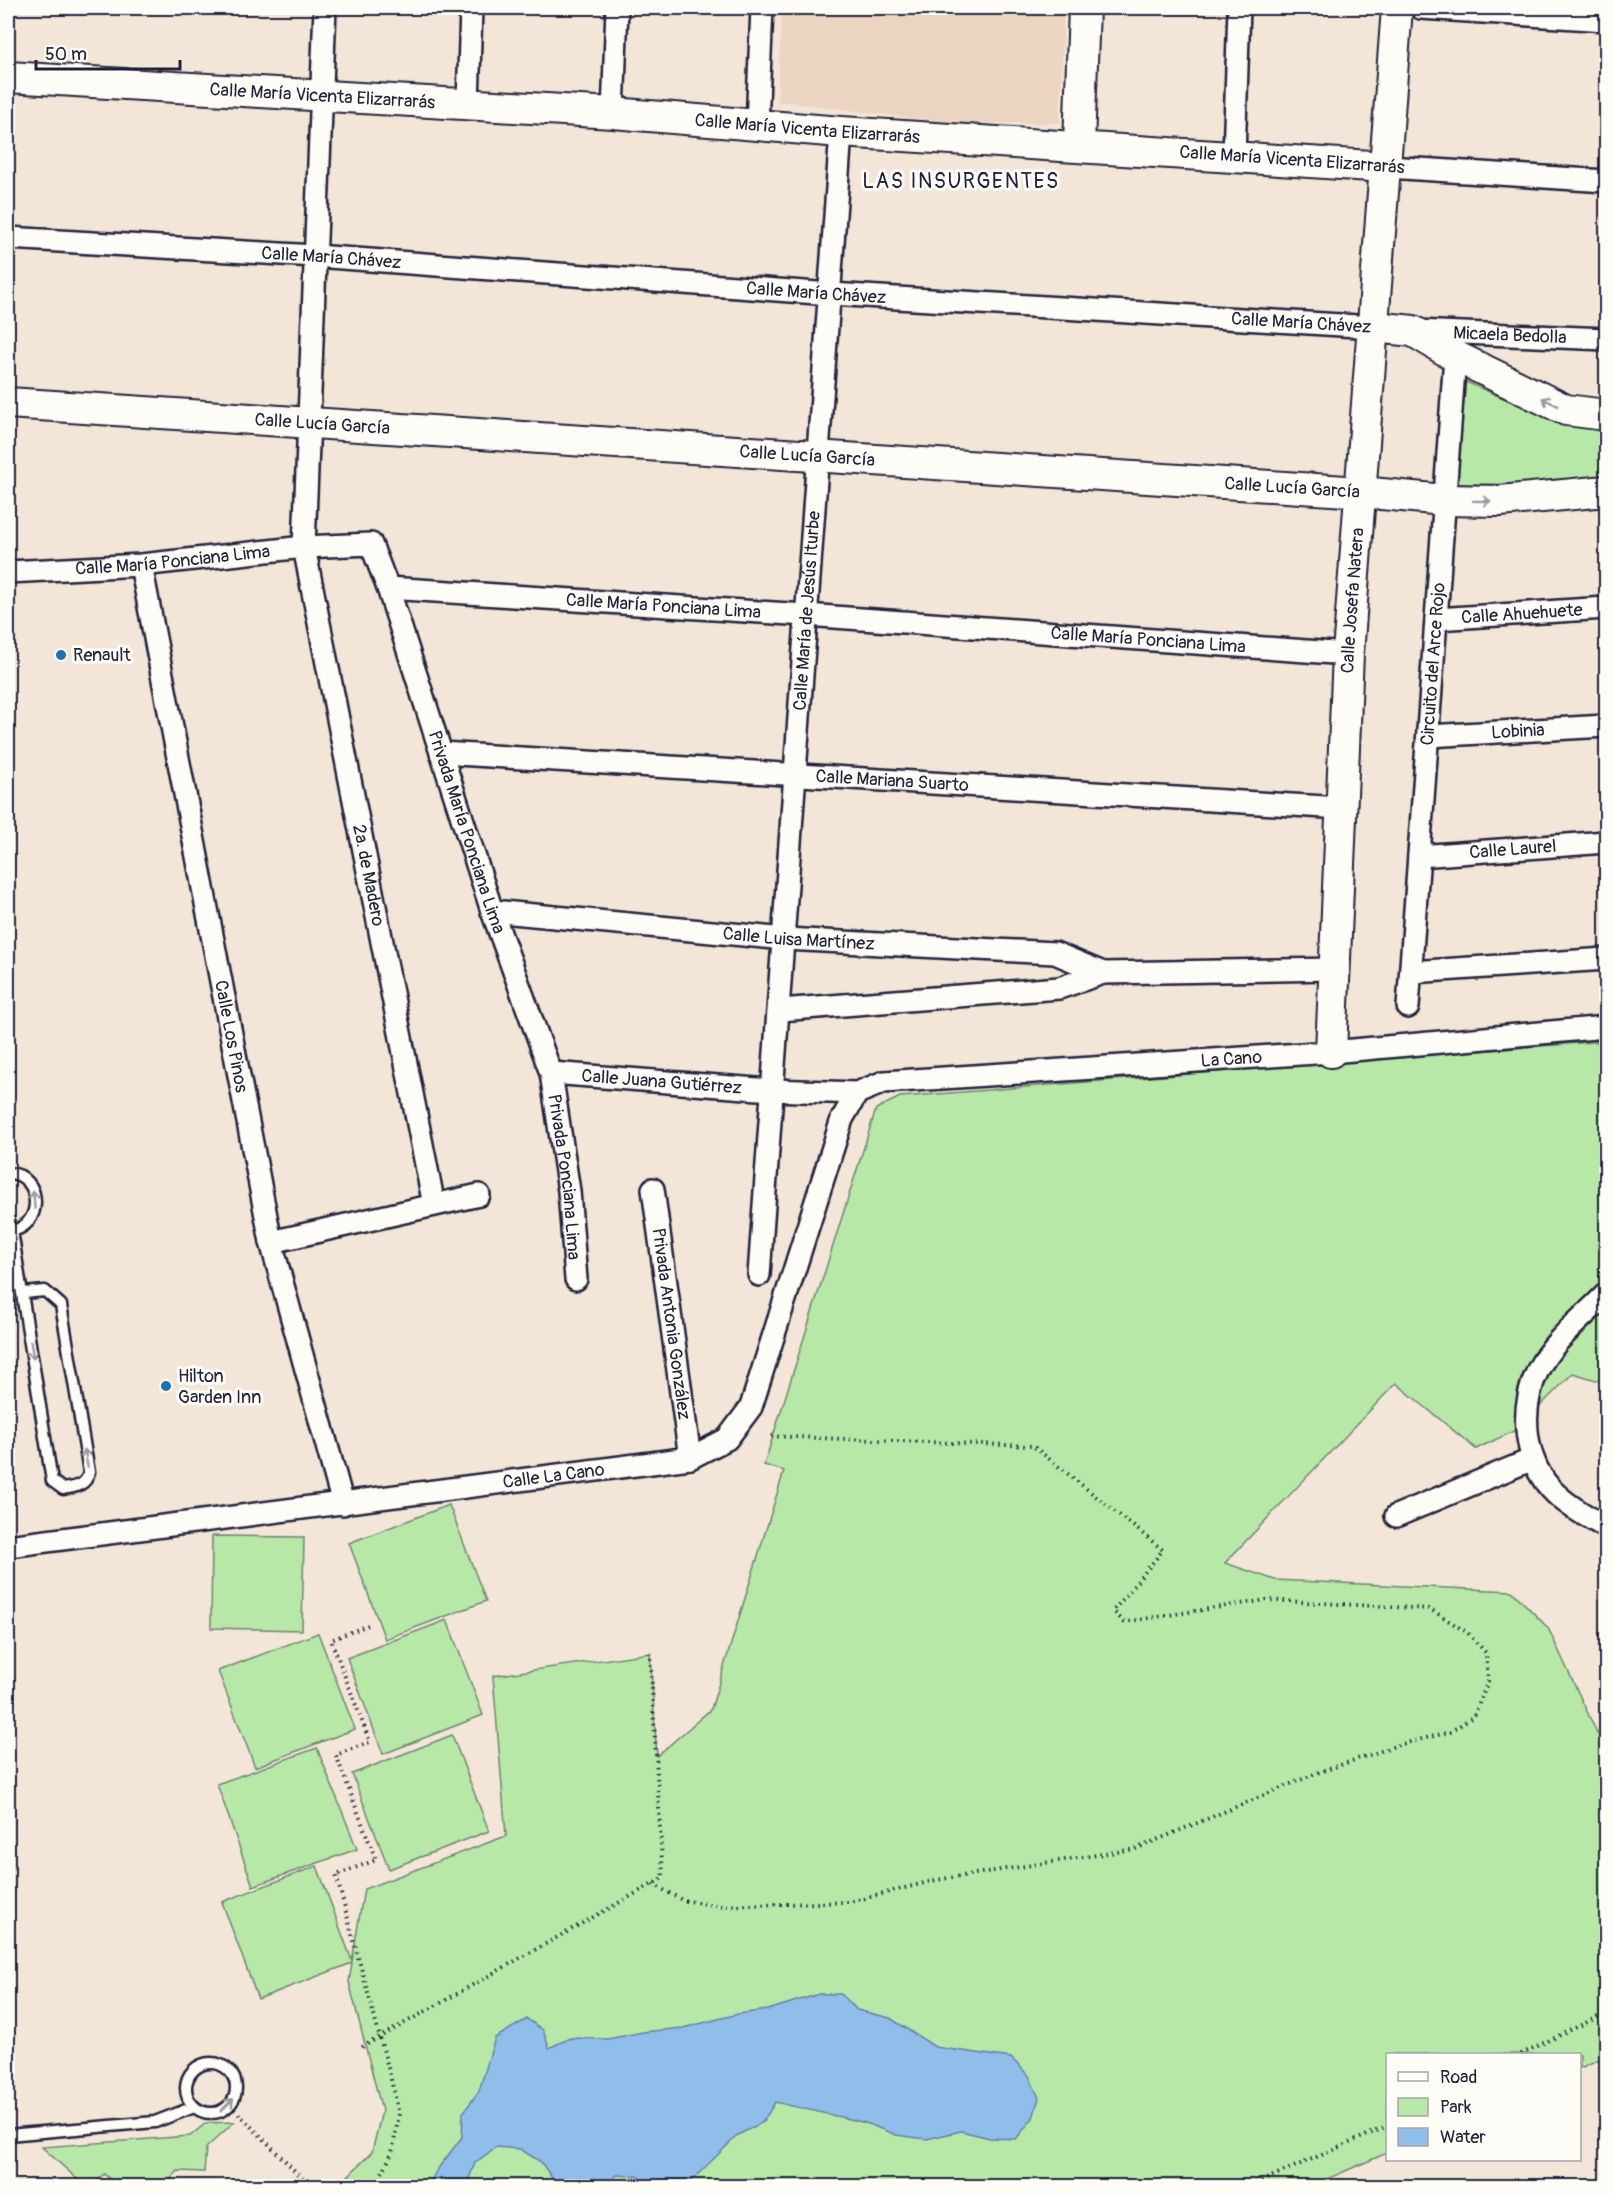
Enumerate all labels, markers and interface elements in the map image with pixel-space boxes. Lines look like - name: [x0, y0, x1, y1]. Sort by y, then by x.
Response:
- scale bar: [36, 33, 180, 71]
- text: 50 m: [45, 43, 87, 66]
- street label: Calle María Vicenta Elizarrarás: [209, 78, 436, 114]
- street label: Calle María Vicenta Elizarrarás: [694, 108, 921, 149]
- street label: Calle María Vicenta Elizarrarás: [1179, 141, 1405, 179]
- district label: LAS INSURGENTES: [862, 168, 1060, 195]
- street label: Calle María Chávez: [261, 241, 402, 274]
- street label: Calle María Chávez: [745, 276, 887, 309]
- street label: Calle María Chávez: [1230, 307, 1372, 338]
- street label: Micaela Bedolla: [1453, 321, 1567, 349]
- one-way arrow: [1542, 396, 1560, 408]
- street label: Calle Lucía García: [254, 408, 391, 440]
- street label: Calle Lucía García: [739, 440, 876, 472]
- street label: Calle Lucía García: [1224, 472, 1361, 503]
- one-way arrow: [1472, 495, 1492, 507]
- street label: Calle María de Jesús Iturbe: [788, 510, 825, 711]
- street label: Calle Josefa Natera: [1336, 527, 1369, 674]
- street label: Calle María Ponciana Lima: [74, 539, 271, 580]
- street label: Circuito del Arce Rojo: [1415, 581, 1450, 746]
- street label: Calle María Ponciana Lima: [565, 588, 762, 624]
- street label: Calle Ahuehuete: [1460, 598, 1583, 629]
- street label: Calle María Ponciana Lima: [1050, 621, 1247, 658]
- place label: Renault: [73, 644, 131, 667]
- marker: Renault: [54, 648, 68, 662]
- street label: Lobinia: [1491, 718, 1545, 744]
- street label: Privada María Ponciana Lima: [423, 728, 511, 937]
- street label: Calle Mariana Suarto: [815, 764, 970, 797]
- street label: 2a. de Madero: [348, 822, 390, 928]
- street label: Calle Laurel: [1468, 834, 1557, 864]
- street label: Calle Luisa Martínez: [722, 922, 875, 955]
- street label: Calle Los Pinos: [209, 978, 254, 1094]
- street label: La Cano: [1200, 1045, 1263, 1072]
- street label: Calle Juana Gutiérrez: [581, 1064, 743, 1099]
- street label: Privada Ponciana Lima: [543, 1092, 586, 1261]
- one-way arrow: [28, 1191, 39, 1210]
- street label: Privada Antonia González: [647, 1226, 696, 1421]
- one-way arrow: [26, 1340, 37, 1360]
- place label: Hilton Garden Inn: [178, 1365, 261, 1409]
- marker: Hilton Garden Inn: [159, 1379, 173, 1393]
- one-way arrow: [80, 1448, 91, 1468]
- street label: Calle La Cano: [501, 1458, 606, 1494]
- legend: [1386, 2053, 1581, 2161]
- text: Road: [1440, 2066, 1477, 2089]
- text: Park: [1440, 2096, 1472, 2119]
- one-way arrow: [220, 2097, 235, 2112]
- text: Water: [1440, 2126, 1486, 2149]

